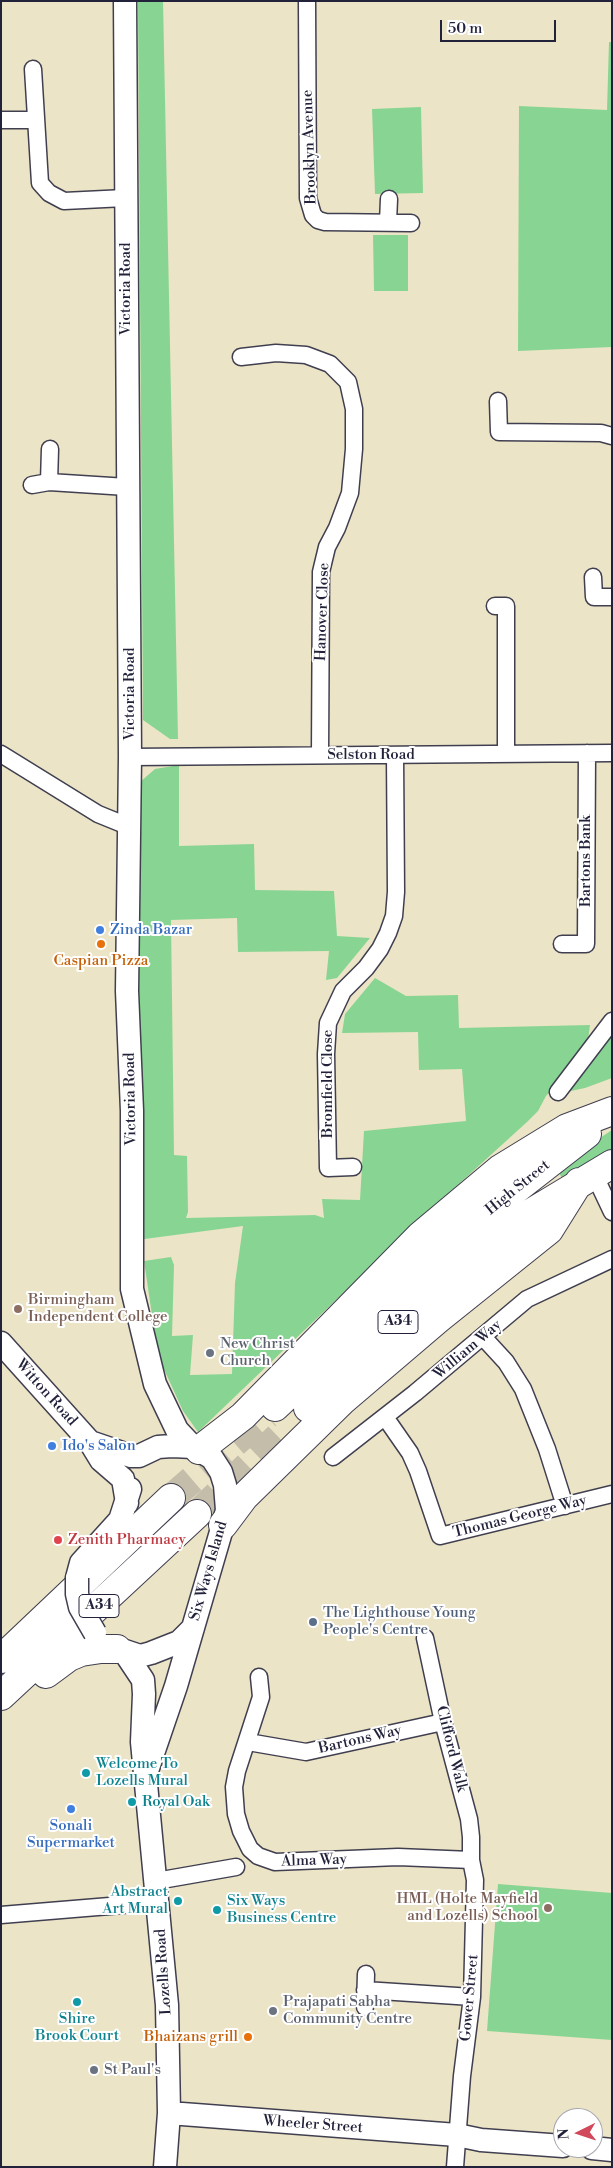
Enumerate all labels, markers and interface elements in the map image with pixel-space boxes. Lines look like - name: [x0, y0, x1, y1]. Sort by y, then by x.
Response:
- scale bar: [443, 10, 559, 42]
- text: 50 m: [448, 19, 482, 38]
- street label: Brooklyn Avenue: [299, 89, 321, 205]
- street label: Victoria Road: [117, 242, 135, 336]
- street label: Hanover Close: [312, 563, 334, 661]
- street label: Victoria Road: [121, 647, 139, 741]
- street label: Selston Road: [327, 746, 415, 764]
- street label: Bartons Bank: [577, 815, 595, 907]
- place label: Zinda Bazar: [110, 921, 192, 939]
- marker: Zinda Bazar: [94, 924, 106, 936]
- marker: Caspian Pizza: [95, 938, 107, 950]
- place label: Caspian Pizza: [54, 952, 148, 970]
- street label: Bromfield Close: [319, 1030, 337, 1138]
- street label: Victoria Road: [121, 1052, 141, 1146]
- street label: High Street: [482, 1157, 554, 1219]
- place label: Birmingham Independent College: [28, 1291, 168, 1326]
- marker: Birmingham Independent College: [12, 1303, 24, 1315]
- road number: A34: [378, 1310, 418, 1334]
- street label: William Way: [430, 1316, 506, 1384]
- place label: New Christ Church: [220, 1335, 295, 1370]
- marker: New Christ Church: [204, 1347, 216, 1359]
- street label: Witton Road: [11, 1356, 81, 1430]
- place label: Ido's Salon: [62, 1437, 136, 1455]
- marker: Ido's Salon: [46, 1440, 58, 1452]
- street label: Thomas George Way: [451, 1492, 589, 1542]
- street label: Six Ways Island: [186, 1519, 232, 1623]
- place label: Zenith Pharmacy: [68, 1531, 186, 1549]
- marker: Zenith Pharmacy: [52, 1534, 64, 1546]
- road number: A34: [79, 1594, 119, 1618]
- place label: The Lighthouse Young People's Centre: [323, 1604, 476, 1639]
- marker: The Lighthouse Young People's Centre: [307, 1616, 319, 1628]
- street label: Clifford Walk: [432, 1704, 470, 1794]
- street label: Bartons Way: [317, 1722, 403, 1758]
- place label: Welcome To Lozells Mural: [96, 1755, 188, 1790]
- marker: Welcome To Lozells Mural: [80, 1767, 92, 1779]
- place label: Royal Oak: [142, 1793, 210, 1811]
- marker: Royal Oak: [126, 1796, 138, 1808]
- marker: Sonali Supermarket: [65, 1803, 77, 1815]
- place label: Sonali Supermarket: [27, 1817, 115, 1852]
- street label: Alma Way: [281, 1851, 347, 1871]
- place label: Abstract Art Mural: [102, 1883, 168, 1918]
- place label: HML (Holte Mayfield and Lozells) School: [397, 1890, 538, 1925]
- place label: Six Ways Business Centre: [227, 1892, 336, 1927]
- marker: Abstract Art Mural: [172, 1895, 184, 1907]
- marker: HML (Holte Mayfield and Lozells) School: [542, 1902, 554, 1914]
- marker: Six Ways Business Centre: [211, 1904, 223, 1916]
- street label: Lozells Road: [152, 1928, 176, 2016]
- street label: Gower Street: [457, 1954, 483, 2042]
- place label: Prajapati Sabha Community Centre: [283, 1993, 412, 2028]
- marker: Shire Brook Court: [71, 1996, 83, 2008]
- marker: Prajapati Sabha Community Centre: [267, 2005, 279, 2017]
- place label: Shire Brook Court: [35, 2010, 119, 2045]
- place label: Bhaizans grill: [144, 2028, 238, 2046]
- marker: Bhaizans grill: [242, 2031, 254, 2043]
- place label: St Paul's: [104, 2061, 161, 2079]
- marker: St Paul's: [88, 2064, 100, 2076]
- north arrow: [553, 2108, 603, 2158]
- street label: Wheeler Street: [262, 2113, 364, 2137]
- text: N: [555, 2128, 573, 2140]

